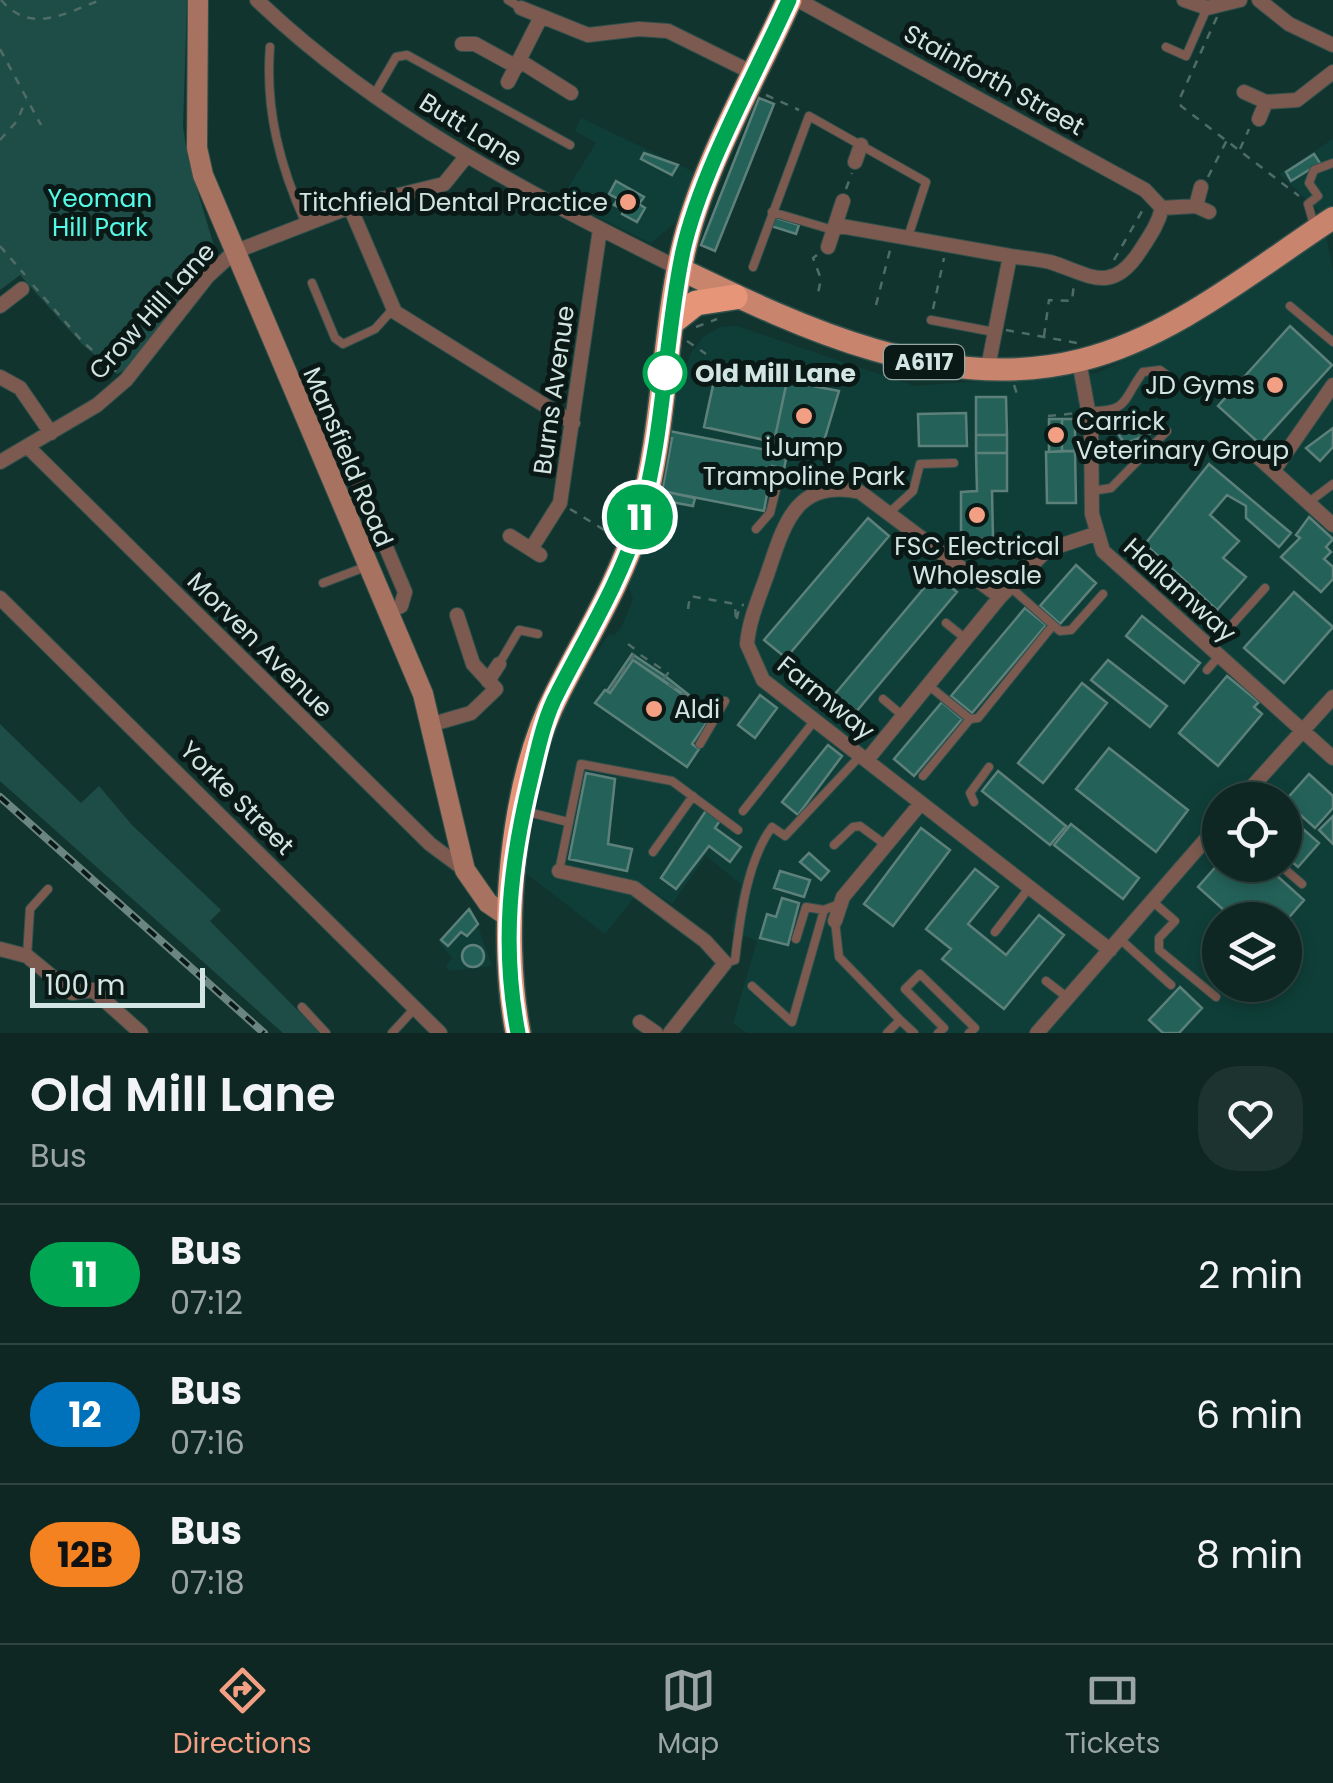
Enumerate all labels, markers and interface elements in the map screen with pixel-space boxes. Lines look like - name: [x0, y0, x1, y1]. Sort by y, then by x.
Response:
- street label: Stainforth Street: [897, 16, 1091, 144]
- street label: Butt Lane: [413, 85, 529, 175]
- park label: Yeoman Hill Park: [48, 181, 152, 245]
- place label: Titchfield Dental Practice: [299, 185, 608, 220]
- marker: Titchfield Dental Practice: [617, 191, 639, 213]
- street label: Crow Hill Lane: [81, 235, 223, 387]
- street label: Burns Avenue: [525, 303, 583, 477]
- road number: A6117: [884, 345, 964, 379]
- marker: Old Mill Lane: [644, 352, 686, 394]
- place label: Old Mill Lane: [695, 356, 856, 391]
- street label: Mansfield Road: [294, 362, 402, 552]
- place label: JD Gyms: [1145, 368, 1255, 403]
- marker: JD Gyms: [1264, 374, 1286, 396]
- place label: Carrick Veterinary Group: [1076, 404, 1289, 468]
- marker: iJump Trampoline Park: [793, 405, 815, 427]
- marker: Carrick Veterinary Group: [1045, 424, 1067, 446]
- place label: iJump Trampoline Park: [703, 430, 905, 494]
- line badge: 11: [595, 484, 685, 550]
- text: 11: [627, 493, 653, 542]
- marker: FSC Electrical Wholesale: [966, 504, 988, 526]
- place label: FSC Electrical Wholesale: [894, 529, 1060, 593]
- street label: Hallamway: [1116, 530, 1244, 650]
- street label: Morven Avenue: [179, 564, 341, 726]
- street label: Farmway: [770, 648, 882, 748]
- place label: Aldi: [674, 692, 720, 727]
- marker: Aldi: [643, 698, 665, 720]
- street label: Yorke Street: [172, 733, 302, 863]
- map controls: [1202, 782, 1302, 1002]
- button: locate: [1202, 782, 1302, 882]
- button: layers: [1202, 902, 1302, 1002]
- scale bar: [30, 963, 205, 1008]
- text: 100 m: [45, 966, 125, 1005]
- text: Old Mill Lane: [30, 1061, 336, 1128]
- button: heart: [1198, 1066, 1303, 1171]
- text: Bus: [30, 1133, 87, 1178]
- text: Bus: [170, 1224, 242, 1277]
- text: 2 min: [1198, 1248, 1303, 1301]
- text: 11: [72, 1250, 98, 1299]
- text: 07:12: [170, 1280, 243, 1325]
- text: Bus: [170, 1364, 242, 1417]
- text: 6 min: [1196, 1388, 1303, 1441]
- text: 12: [68, 1390, 102, 1439]
- text: 07:16: [170, 1420, 245, 1465]
- text: Bus: [170, 1504, 242, 1557]
- text: 8 min: [1196, 1528, 1303, 1581]
- text: 12B: [57, 1530, 113, 1579]
- text: 07:18: [170, 1560, 245, 1605]
- tab: Directions: [173, 1663, 312, 1765]
- tab: Map: [657, 1663, 719, 1765]
- tab: Tickets: [1065, 1663, 1160, 1765]

